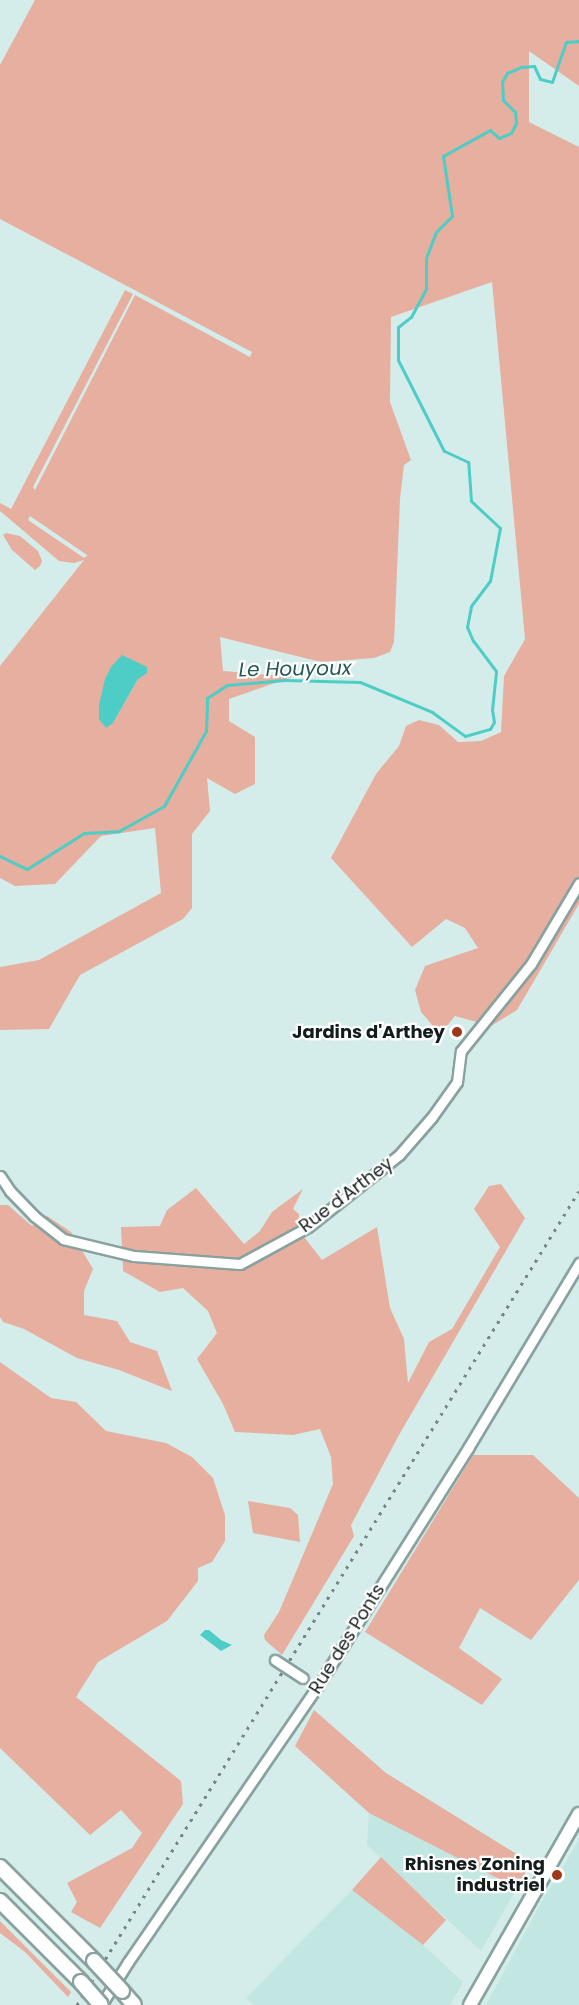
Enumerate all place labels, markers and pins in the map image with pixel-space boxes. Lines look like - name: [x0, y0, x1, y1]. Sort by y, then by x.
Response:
- place label: Jardins d'Arthey: [292, 1021, 445, 1043]
- marker: Jardins d'Arthey: [450, 1025, 464, 1039]
- place label: Rhisnes Zoning industriel: [405, 1854, 545, 1896]
- marker: Rhisnes Zoning industriel: [550, 1868, 564, 1882]

